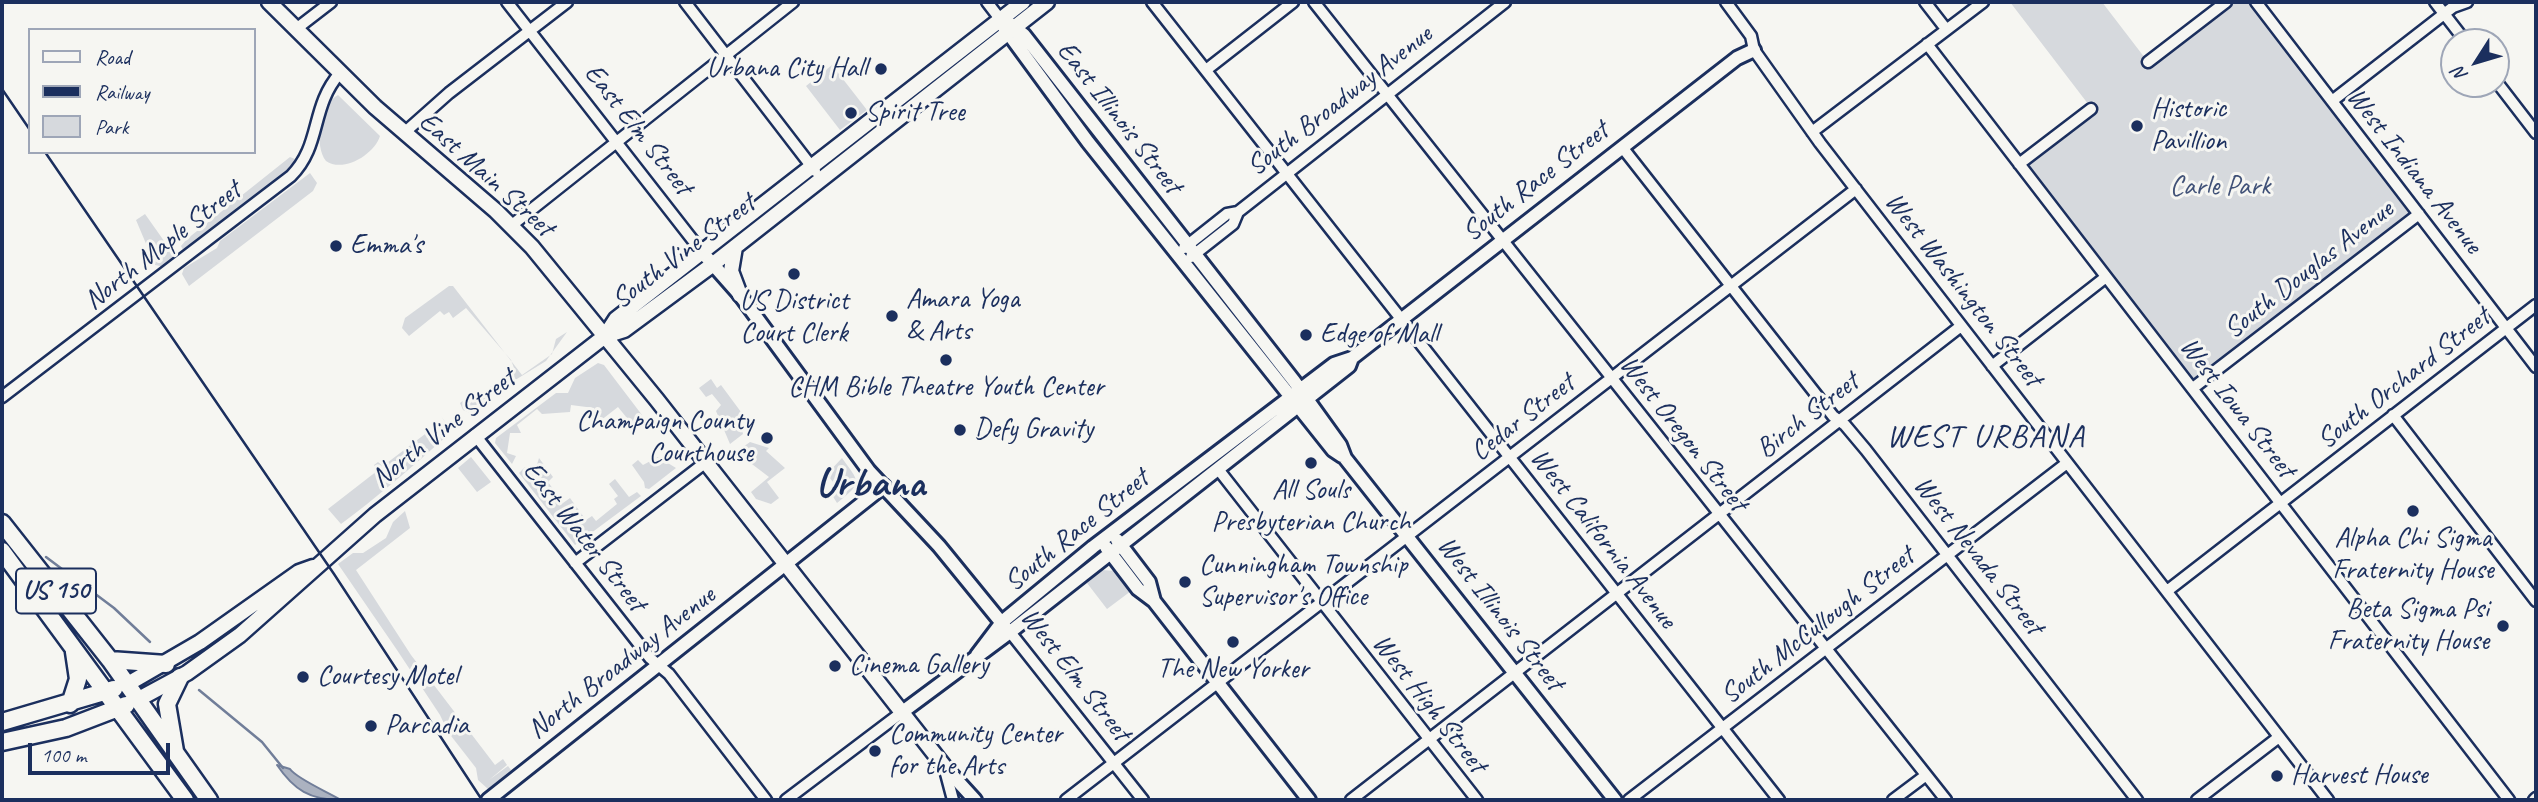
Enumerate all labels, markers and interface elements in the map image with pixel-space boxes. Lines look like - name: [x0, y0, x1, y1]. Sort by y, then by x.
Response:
- street label: South Broadway Avenue: [1241, 18, 1439, 184]
- legend: [28, 28, 256, 154]
- north arrow: [2440, 28, 2510, 98]
- street label: East Illinois Street: [1049, 35, 1189, 201]
- text: Road: [95, 44, 130, 70]
- place label: Urbana City Hall: [707, 52, 867, 86]
- street label: East Elm Street: [576, 58, 700, 202]
- marker: Urbana City Hall: [873, 61, 889, 77]
- text: N: [2447, 63, 2473, 86]
- text: Railway: [95, 79, 149, 105]
- street label: West Indiana Avenue: [2339, 81, 2489, 261]
- place label: Historic Pavillion: [2151, 93, 2226, 159]
- place label: Spirit Tree: [865, 96, 965, 130]
- street label: East Main Street: [411, 105, 561, 245]
- marker: Spirit Tree: [843, 105, 859, 121]
- text: Park: [95, 114, 128, 140]
- street label: South Race Street: [1456, 115, 1616, 249]
- marker: Historic Pavillion: [2129, 118, 2145, 134]
- park label: Carle Park: [2170, 170, 2270, 204]
- street label: North Maple Street: [78, 174, 248, 318]
- street label: West Washington Street: [1877, 186, 2049, 394]
- street label: South Vine Street: [606, 187, 762, 317]
- street label: South Douglas Avenue: [2218, 193, 2400, 347]
- place label: Emma's: [350, 229, 423, 263]
- marker: Emma's: [328, 238, 344, 254]
- marker: US District Court Clerk: [786, 266, 802, 282]
- place label: Amara Yoga & Arts: [906, 283, 1020, 349]
- place label: US District Court Clerk: [739, 285, 849, 351]
- street label: South Orchard Street: [2311, 301, 2497, 457]
- marker: Amara Yoga & Arts: [884, 308, 900, 324]
- place label: Edge of Mall: [1320, 318, 1438, 352]
- marker: Edge of Mall: [1298, 327, 1314, 343]
- street label: West Iowa Street: [2172, 331, 2302, 485]
- street label: West Oregon Street: [1612, 349, 1754, 519]
- marker: CHM Bible Theatre Youth Center: [938, 352, 954, 368]
- street label: North Vine Street: [365, 362, 523, 496]
- street label: Birch Street: [1750, 366, 1866, 466]
- street label: Cedar Street: [1464, 367, 1582, 469]
- place label: CHM Bible Theatre Youth Center: [788, 371, 1104, 405]
- place label: Champaign County Courthouse: [576, 405, 753, 471]
- place label: Defy Gravity: [974, 413, 1093, 447]
- district label: WEST URBANA: [1889, 419, 2083, 457]
- marker: Defy Gravity: [952, 422, 968, 438]
- marker: Champaign County Courthouse: [759, 430, 775, 446]
- street label: West California Avenue: [1522, 442, 1684, 636]
- street label: East Water Street: [515, 455, 653, 619]
- marker: All Souls Presbyterian Church: [1303, 455, 1319, 471]
- district label: Urbana: [815, 460, 925, 510]
- street label: South Race Street: [998, 463, 1156, 599]
- street label: West Nevada Street: [1906, 470, 2050, 642]
- place label: All Souls Presbyterian Church: [1212, 474, 1410, 540]
- marker: Alpha Chi Sigma Fraternity House: [2405, 503, 2421, 519]
- place label: Alpha Chi Sigma Fraternity House: [2332, 522, 2494, 588]
- street label: West Illinois Street: [1429, 530, 1571, 698]
- street label: South McCullough Street: [1715, 540, 1921, 712]
- place label: Cunningham Township Supervisor's Office: [1199, 549, 1407, 615]
- road number: US 150: [16, 568, 96, 614]
- marker: Cunningham Township Supervisor's Office: [1177, 574, 1193, 590]
- street label: North Broadway Avenue: [521, 579, 723, 747]
- place label: Beta Sigma Psi Fraternity House: [2328, 593, 2489, 659]
- street label: West Elm Street: [1013, 602, 1137, 748]
- marker: Beta Sigma Psi Fraternity House: [2495, 618, 2511, 634]
- street label: West High Street: [1364, 628, 1494, 780]
- marker: The New Yorker: [1225, 634, 1241, 650]
- place label: Cinema Gallery: [849, 649, 989, 683]
- place label: The New Yorker: [1157, 653, 1309, 687]
- marker: Cinema Gallery: [827, 658, 843, 674]
- place label: Courtesy Motel: [317, 660, 458, 694]
- marker: Courtesy Motel: [295, 669, 311, 685]
- place label: Parcadia: [385, 709, 469, 743]
- marker: Parcadia: [363, 718, 379, 734]
- place label: Community Center for the Arts: [889, 718, 1062, 784]
- scale bar: [32, 728, 173, 772]
- text: 100 m: [41, 742, 86, 768]
- marker: Community Center for the Arts: [867, 743, 883, 759]
- place label: Harvest House: [2291, 759, 2428, 793]
- marker: Harvest House: [2269, 768, 2285, 784]

